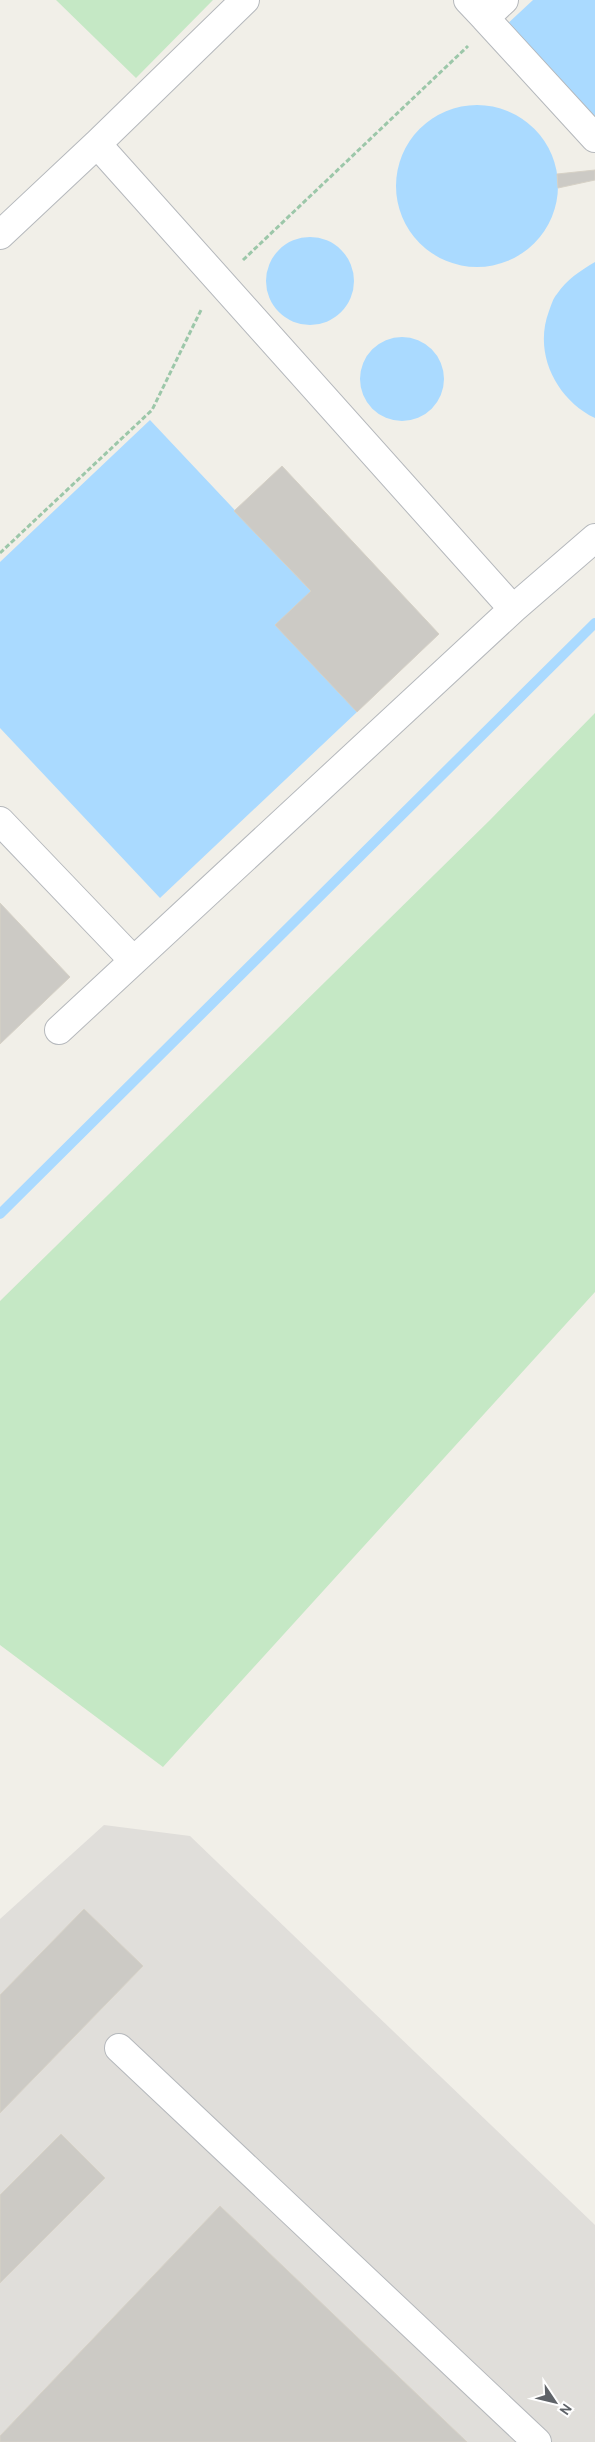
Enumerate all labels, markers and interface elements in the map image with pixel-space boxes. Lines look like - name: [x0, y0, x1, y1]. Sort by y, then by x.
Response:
- north arrow: [530, 2377, 580, 2427]
- text: N: [555, 2400, 576, 2419]

